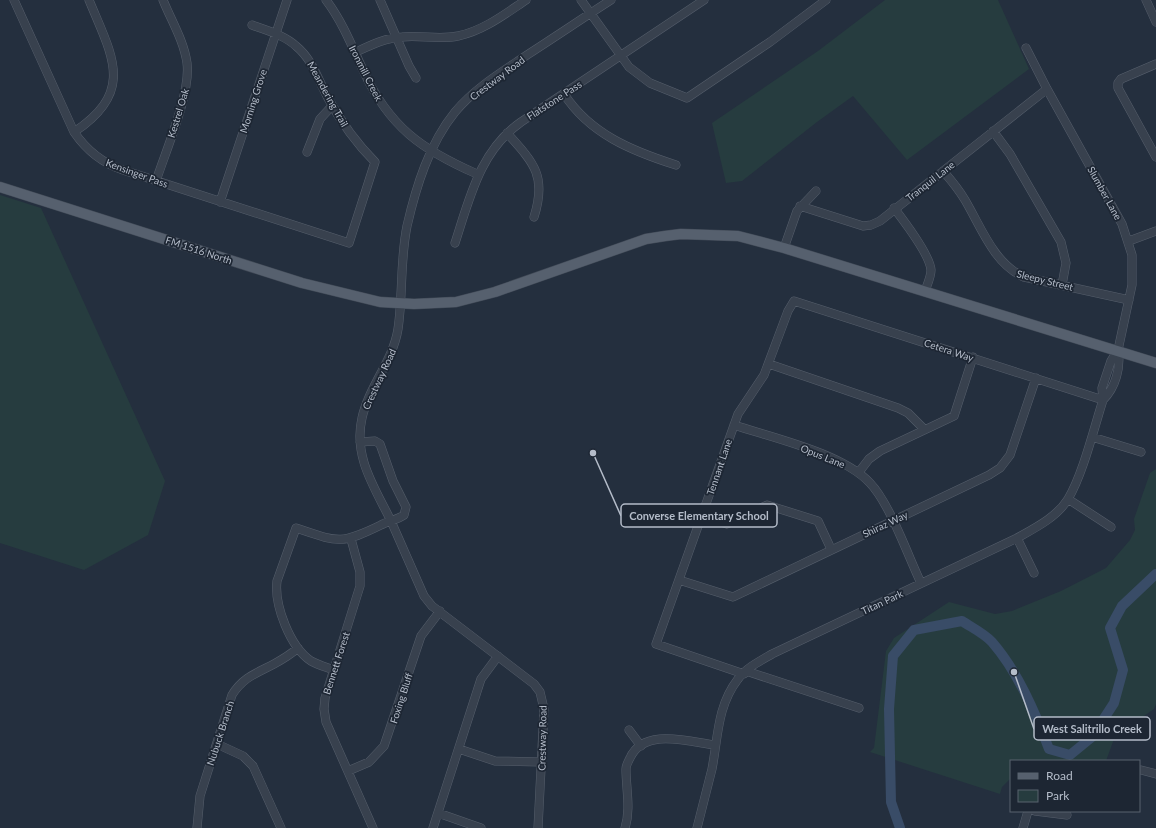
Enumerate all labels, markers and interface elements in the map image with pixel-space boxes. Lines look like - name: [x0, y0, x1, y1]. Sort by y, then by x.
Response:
- street label: Ironmill Creek: [347, 43, 386, 104]
- street label: Crestway Road: [467, 53, 527, 103]
- street label: Meandering Trail: [305, 59, 351, 129]
- street label: Morning Grove: [237, 68, 269, 134]
- street label: Flatstone Pass: [524, 78, 584, 122]
- street label: Kestrel Oak: [165, 86, 191, 139]
- street label: Kensinger Pass: [104, 156, 170, 190]
- street label: Tranquil Lane: [903, 158, 957, 204]
- street label: Slumber Lane: [1085, 164, 1125, 222]
- street label: FM 1516 North: [164, 234, 234, 266]
- street label: Sleepy Street: [1016, 267, 1075, 293]
- street label: Cetera Way: [923, 336, 976, 364]
- street label: Crestway Road: [360, 347, 398, 411]
- street label: Tennant Lane: [704, 437, 734, 497]
- street label: Opus Lane: [799, 442, 847, 470]
- callout: Converse Elementary School: [621, 504, 777, 527]
- street label: Shiraz Way: [860, 508, 910, 540]
- text: Converse Elementary School: [629, 509, 769, 522]
- street label: Titan Park: [859, 587, 906, 617]
- street label: Bennett Forest: [320, 630, 352, 696]
- street label: Foxing Bluff: [387, 671, 415, 725]
- street label: Nubuck Branch: [204, 699, 236, 767]
- street label: Crestway Road: [535, 705, 549, 771]
- callout: West Salitrillo Creek: [1034, 717, 1150, 740]
- text: West Salitrillo Creek: [1042, 722, 1142, 735]
- legend: [1010, 760, 1140, 812]
- text: Road: [1046, 768, 1073, 783]
- text: Park: [1046, 788, 1070, 803]

